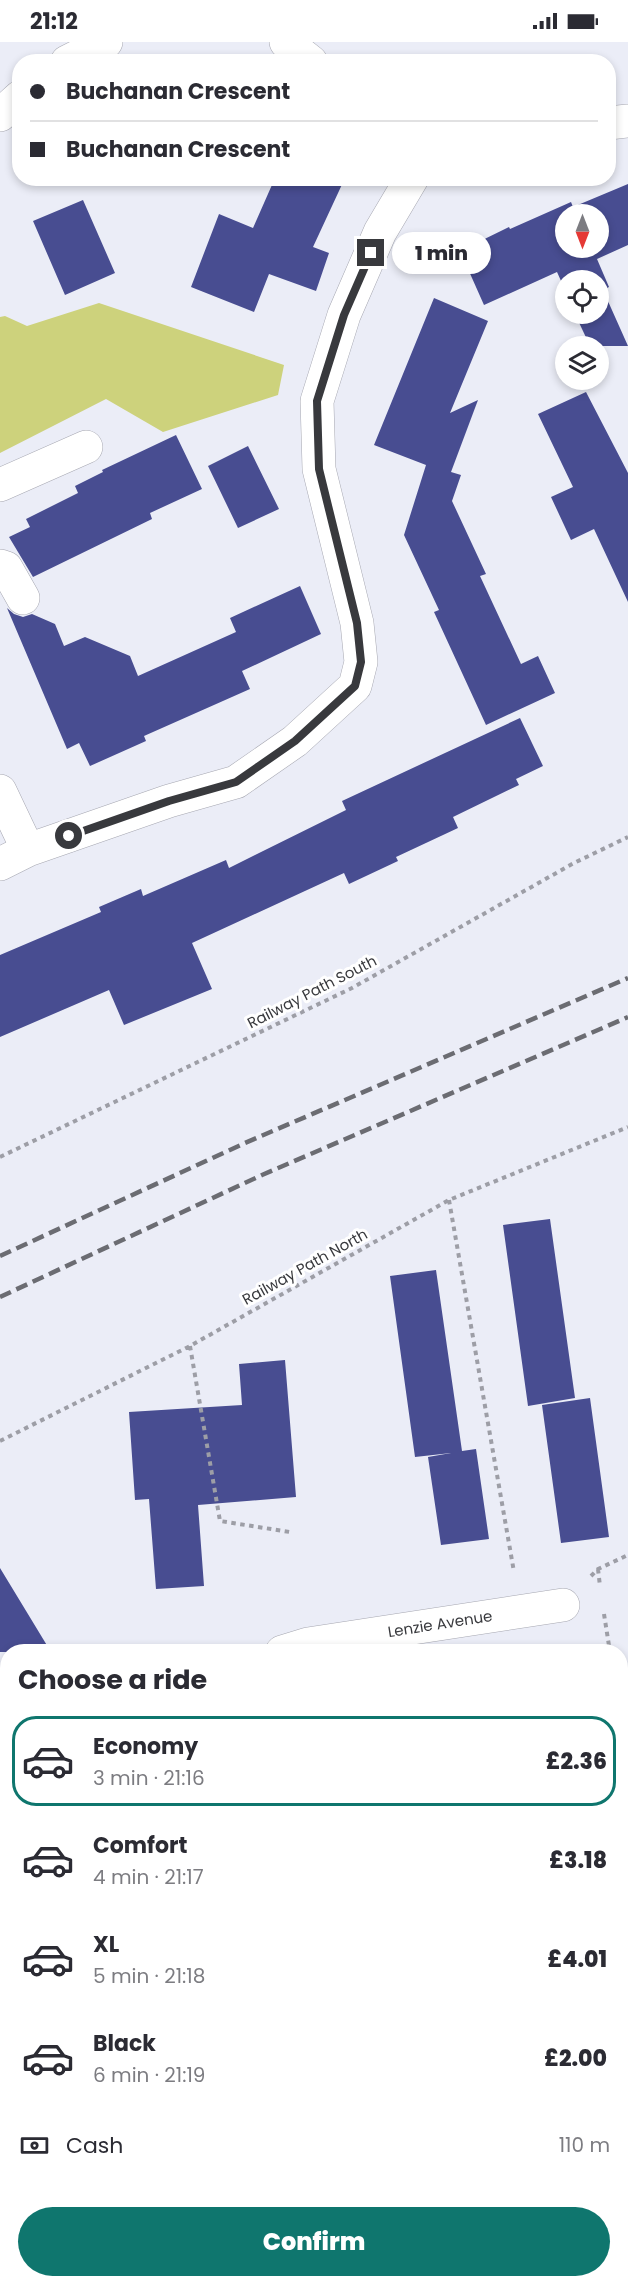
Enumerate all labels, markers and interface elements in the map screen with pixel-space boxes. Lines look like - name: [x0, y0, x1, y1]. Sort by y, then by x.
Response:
- text: 21:12: [30, 6, 78, 37]
- text: Buchanan Crescent: [66, 76, 290, 107]
- text: Buchanan Crescent: [66, 134, 290, 165]
- north arrow: [555, 204, 609, 258]
- map controls: [555, 204, 609, 390]
- callout: 1 min: [392, 232, 491, 274]
- route end: [357, 239, 384, 266]
- text: 1 min: [415, 239, 468, 267]
- button: locate: [555, 270, 609, 324]
- button: layers: [555, 336, 609, 390]
- route start: [55, 822, 82, 849]
- street label: Railway Path South: [244, 950, 380, 1033]
- street label: Railway Path North: [238, 1223, 371, 1310]
- street label: Lenzie Avenue: [386, 1605, 494, 1642]
- text: Choose a ride: [18, 1661, 207, 1698]
- text: Economy: [93, 1731, 198, 1762]
- icon: car: [21, 1734, 75, 1788]
- text: £2.36: [546, 1746, 607, 1777]
- text: 3 min · 21:16: [93, 1764, 205, 1792]
- text: Comfort: [93, 1830, 187, 1861]
- icon: car: [21, 1833, 75, 1887]
- text: £3.18: [549, 1845, 607, 1876]
- text: 4 min · 21:17: [93, 1863, 204, 1891]
- text: XL: [93, 1929, 119, 1960]
- icon: car: [21, 1932, 75, 1986]
- text: £4.01: [547, 1944, 607, 1975]
- text: 5 min · 21:18: [93, 1962, 205, 1990]
- text: Black: [93, 2028, 156, 2059]
- icon: car: [21, 2031, 75, 2085]
- text: £2.00: [544, 2043, 607, 2074]
- text: 6 min · 21:19: [93, 2061, 205, 2089]
- icon: cash: [18, 2129, 51, 2162]
- text: Cash: [66, 2130, 123, 2161]
- text: 110 m: [559, 2131, 610, 2159]
- button: Confirm: [18, 2207, 610, 2276]

